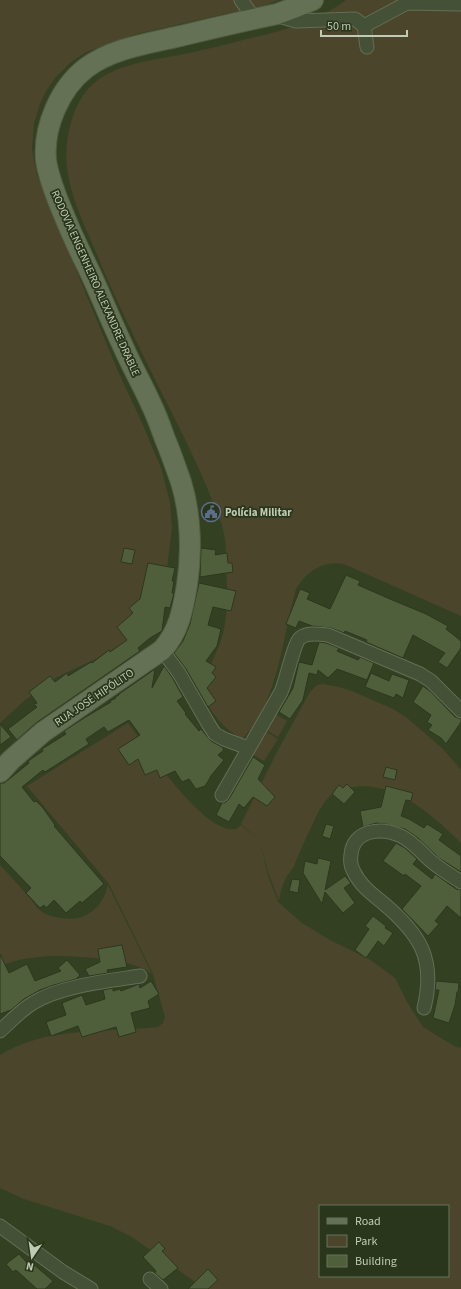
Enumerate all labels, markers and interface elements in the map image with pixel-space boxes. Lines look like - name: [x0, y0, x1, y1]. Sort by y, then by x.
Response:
- scale bar: [321, 12, 407, 38]
- text: 50 m: [327, 18, 351, 35]
- street label: RODOVIA ENGENHEIRO ALEXANDRE DRABLE: [48, 188, 144, 379]
- public building icon: Polícia Militar: [200, 501, 222, 523]
- place label: Polícia Militar: [225, 505, 292, 520]
- street label: RUA JOSÉ HIPÓLITO: [52, 665, 137, 730]
- legend: [319, 1205, 449, 1277]
- text: Road: [355, 1213, 381, 1230]
- text: Park: [355, 1233, 377, 1250]
- north arrow: [12, 1237, 52, 1277]
- text: Building: [355, 1253, 397, 1270]
- text: N: [25, 1258, 35, 1274]

